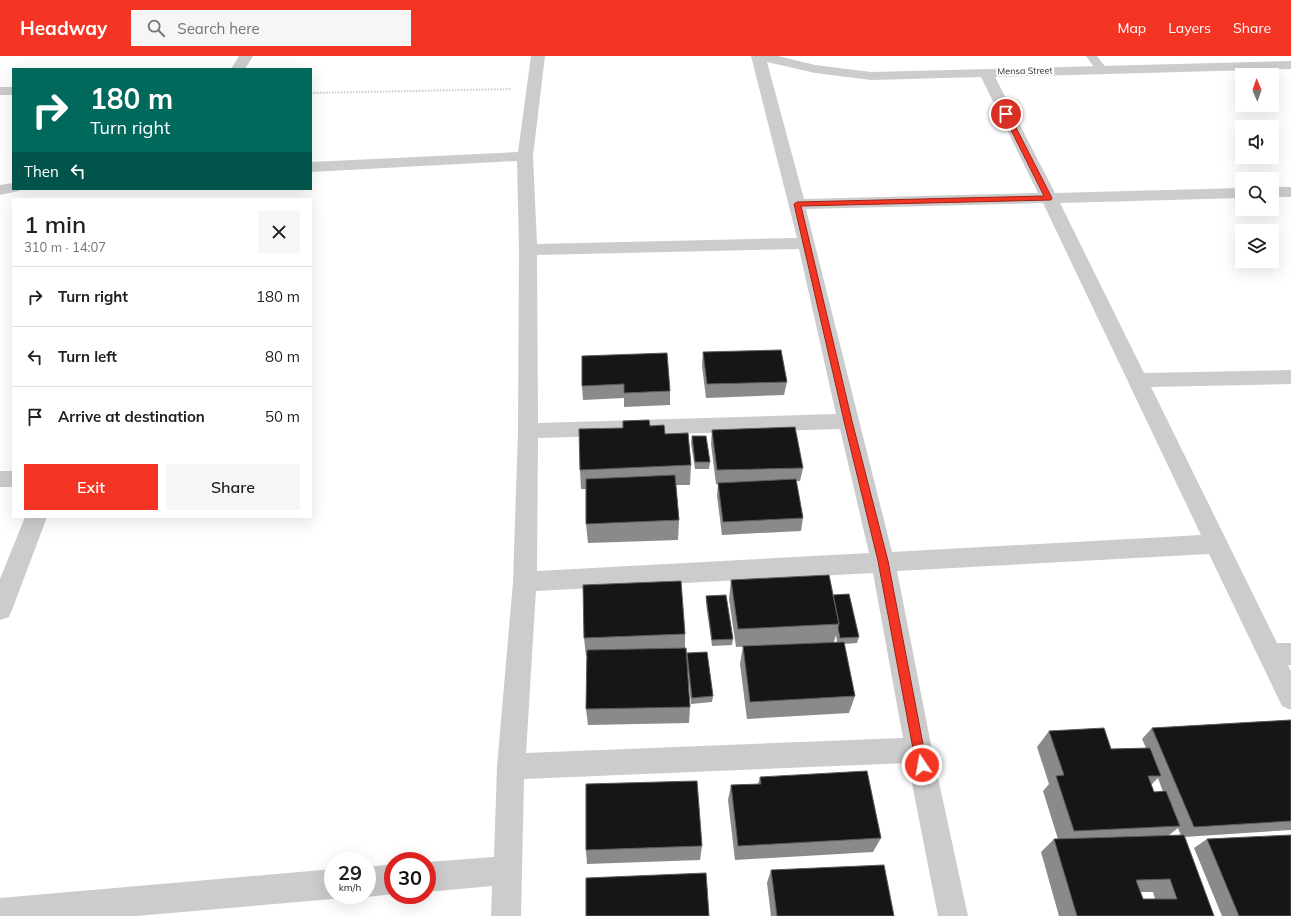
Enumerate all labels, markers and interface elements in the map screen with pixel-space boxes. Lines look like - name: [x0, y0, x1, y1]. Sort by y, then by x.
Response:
- search box: [131, 10, 411, 46]
- text: Headway: [20, 16, 107, 40]
- icon: search: [145, 17, 167, 39]
- text: Search here: [177, 19, 260, 38]
- text: Map: [1117, 19, 1146, 37]
- text: Layers: [1168, 19, 1211, 37]
- text: Share: [1233, 19, 1271, 37]
- street label: Mensa Street: [997, 65, 1053, 76]
- north arrow: [1235, 68, 1279, 112]
- map controls: [1235, 68, 1279, 268]
- text: 180 m: [90, 81, 173, 116]
- icon: right: [24, 84, 76, 136]
- pin: [989, 97, 1023, 131]
- icon: arrive: [995, 103, 1017, 125]
- text: Turn right: [90, 116, 170, 139]
- button: sound: [1235, 120, 1279, 164]
- icon: left: [67, 160, 89, 182]
- text: Then: [24, 162, 59, 181]
- button: search: [1235, 172, 1279, 216]
- text: 1 min: [24, 209, 86, 239]
- button: close: [258, 211, 300, 253]
- button: layers: [1235, 224, 1279, 268]
- text: 310 m · 14:07: [24, 239, 106, 255]
- icon: right: [24, 286, 46, 308]
- text: Turn right: [58, 287, 128, 306]
- text: 180 m: [256, 287, 300, 306]
- icon: left: [24, 346, 46, 368]
- text: Turn left: [58, 347, 117, 366]
- text: 80 m: [265, 347, 300, 366]
- icon: arrive: [24, 406, 46, 428]
- text: Arrive at destination: [58, 407, 205, 426]
- text: 50 m: [265, 407, 300, 426]
- button: Exit: [24, 464, 158, 510]
- button: Share: [166, 464, 300, 510]
- position arrow: [901, 744, 943, 786]
- speed limit sign: 30: [384, 852, 436, 904]
- text: 29: [338, 860, 362, 885]
- text: km/h: [339, 881, 361, 894]

